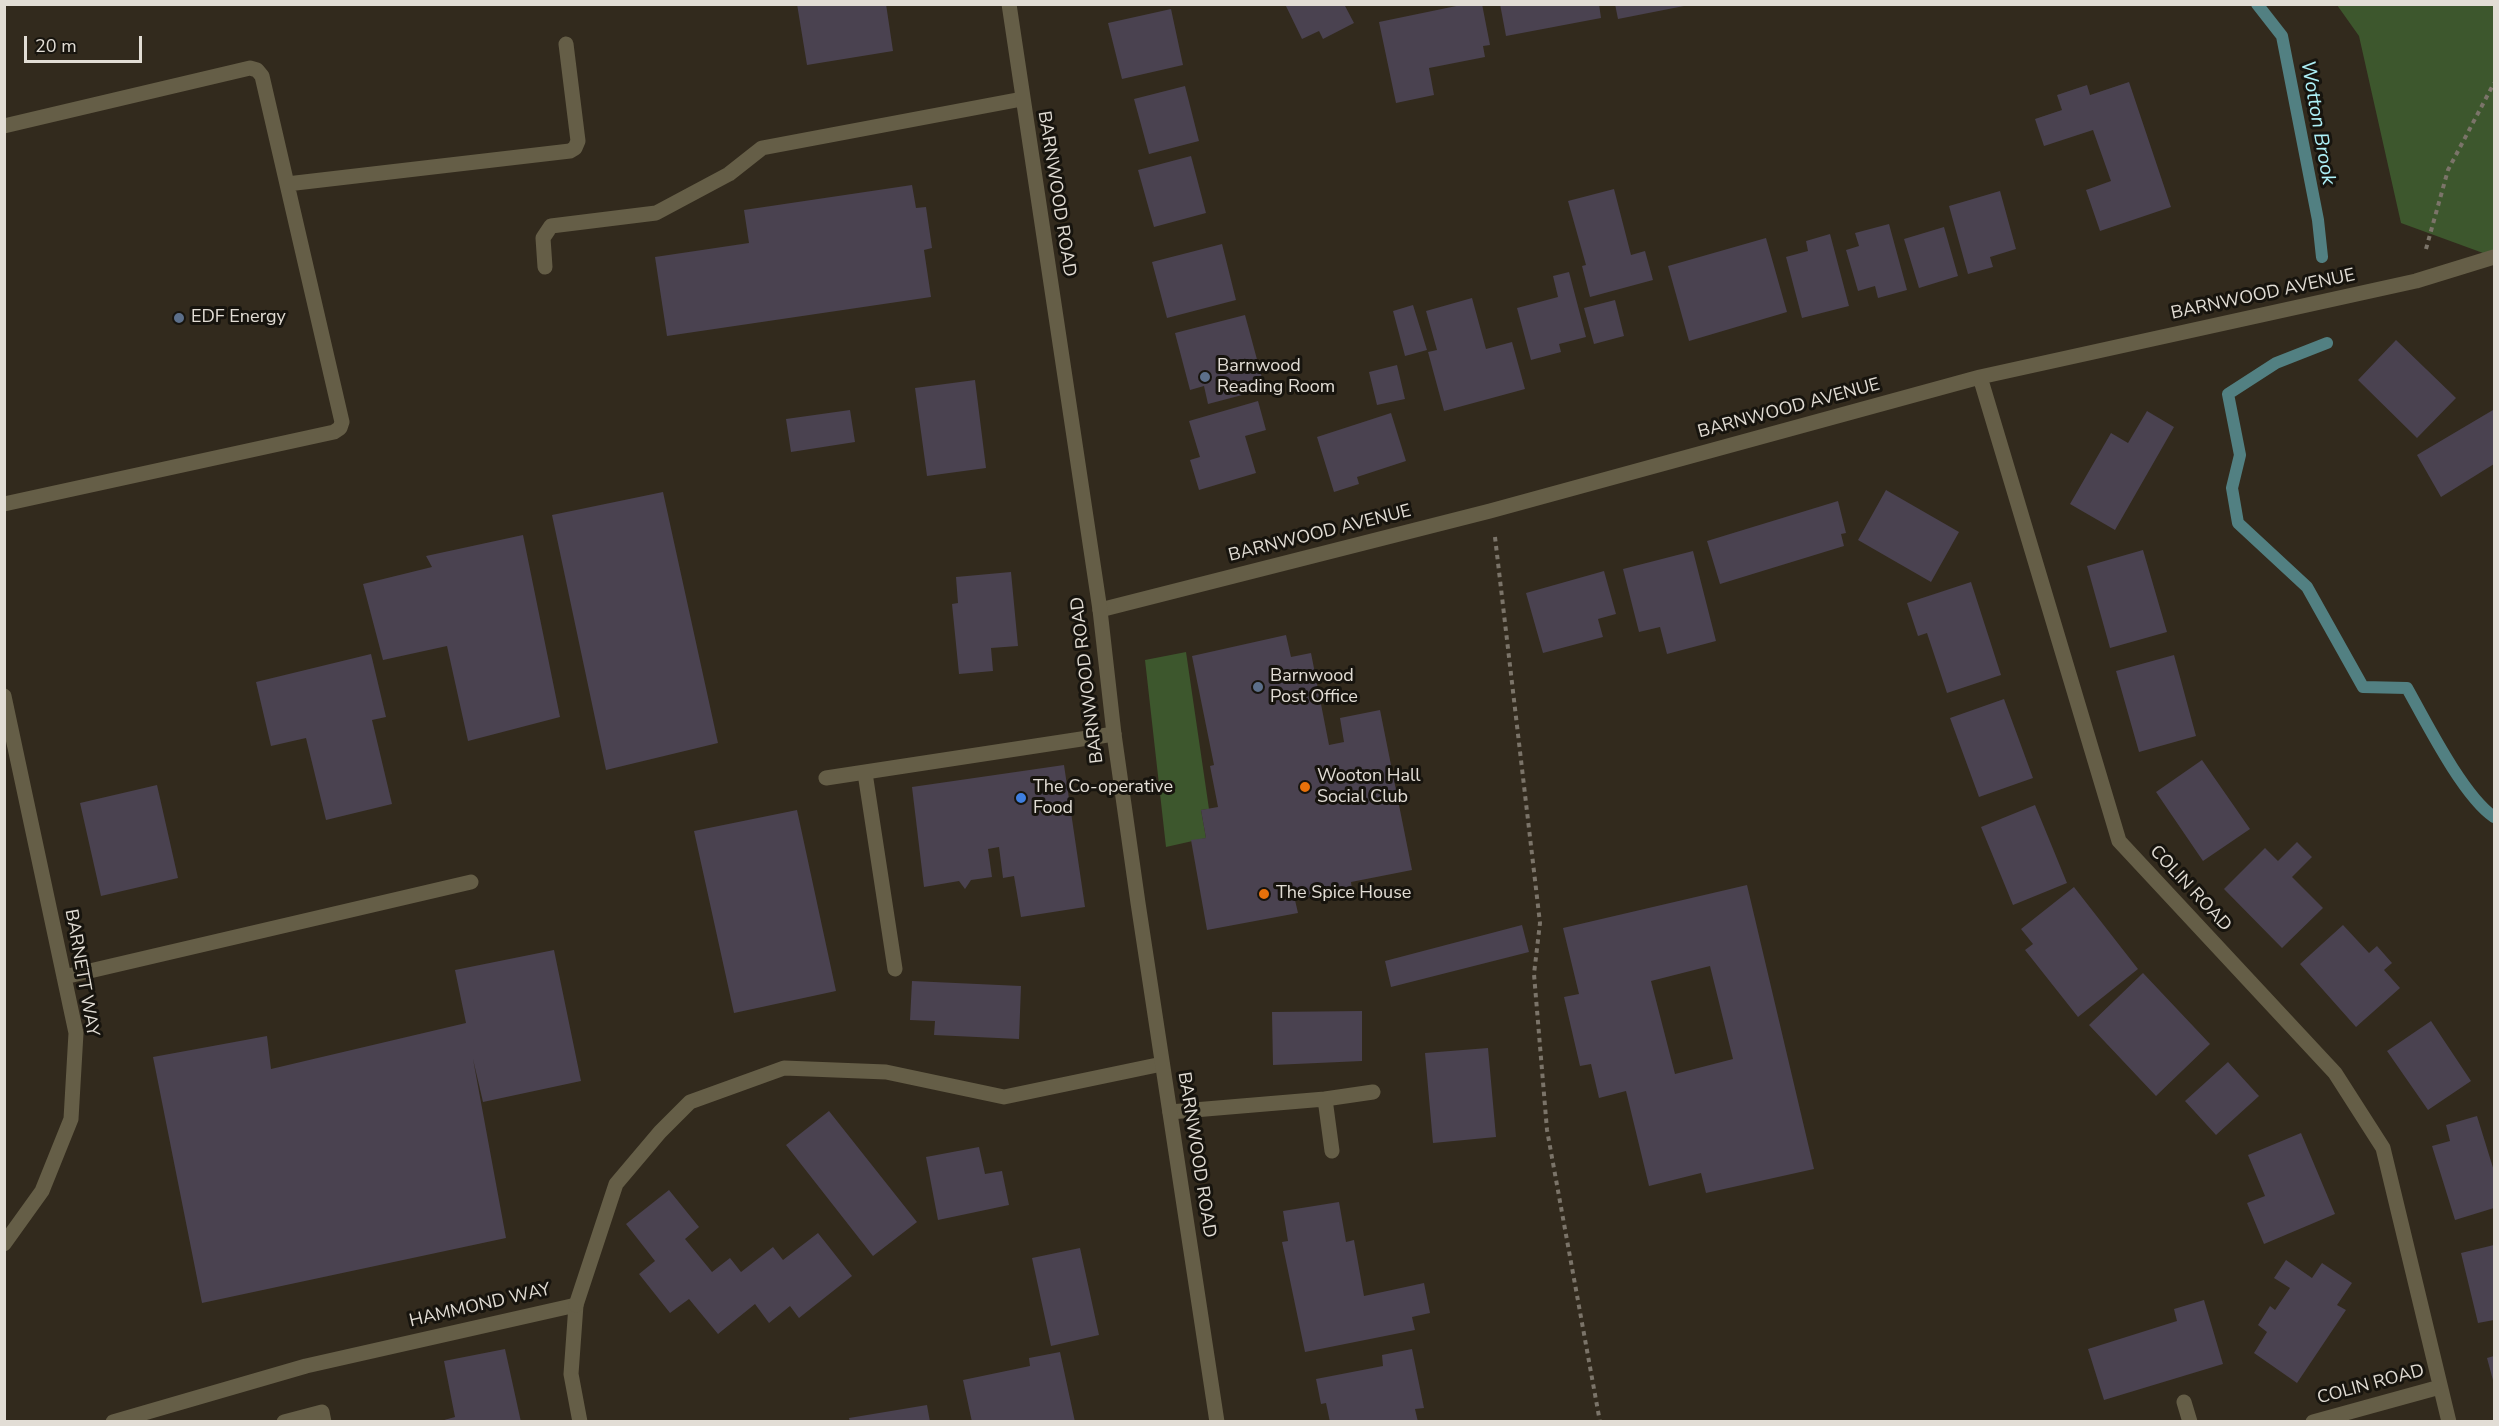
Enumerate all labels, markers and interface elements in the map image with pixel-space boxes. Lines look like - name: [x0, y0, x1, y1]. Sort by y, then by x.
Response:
- scale bar: [27, 24, 146, 62]
- text: 20 m: [35, 34, 77, 58]
- water label: Wotton Brook: [2294, 59, 2340, 187]
- street label: BARNWOOD ROAD: [1032, 110, 1080, 278]
- street label: BARNWOOD AVENUE: [2169, 265, 2357, 325]
- place label: EDF Energy: [191, 307, 286, 329]
- marker: EDF Energy: [172, 311, 186, 325]
- place label: Barnwood Reading Room: [1217, 356, 1335, 398]
- marker: Barnwood Reading Room: [1198, 370, 1212, 384]
- street label: BARNWOOD AVENUE: [1696, 374, 1882, 444]
- street label: BARNWOOD AVENUE: [1226, 501, 1414, 567]
- street label: BARNWOOD ROAD: [1067, 595, 1109, 765]
- place label: Barnwood Post Office: [1270, 666, 1358, 708]
- marker: Barnwood Post Office: [1251, 680, 1265, 694]
- place label: Wooton Hall Social Club: [1317, 766, 1421, 808]
- place label: The Co-operative Food: [1033, 777, 1173, 820]
- marker: Wooton Hall Social Club: [1298, 780, 1312, 794]
- marker: The Co-operative Food: [1014, 791, 1028, 805]
- street label: COLIN ROAD: [2145, 841, 2235, 937]
- place label: The Spice House: [1276, 883, 1411, 905]
- marker: The Spice House: [1257, 887, 1271, 901]
- street label: BARNETT WAY: [59, 908, 103, 1038]
- street label: BARNWOOD ROAD: [1172, 1071, 1220, 1239]
- street label: HAMMOND WAY: [407, 1279, 553, 1333]
- street label: COLIN ROAD: [2315, 1360, 2427, 1410]

